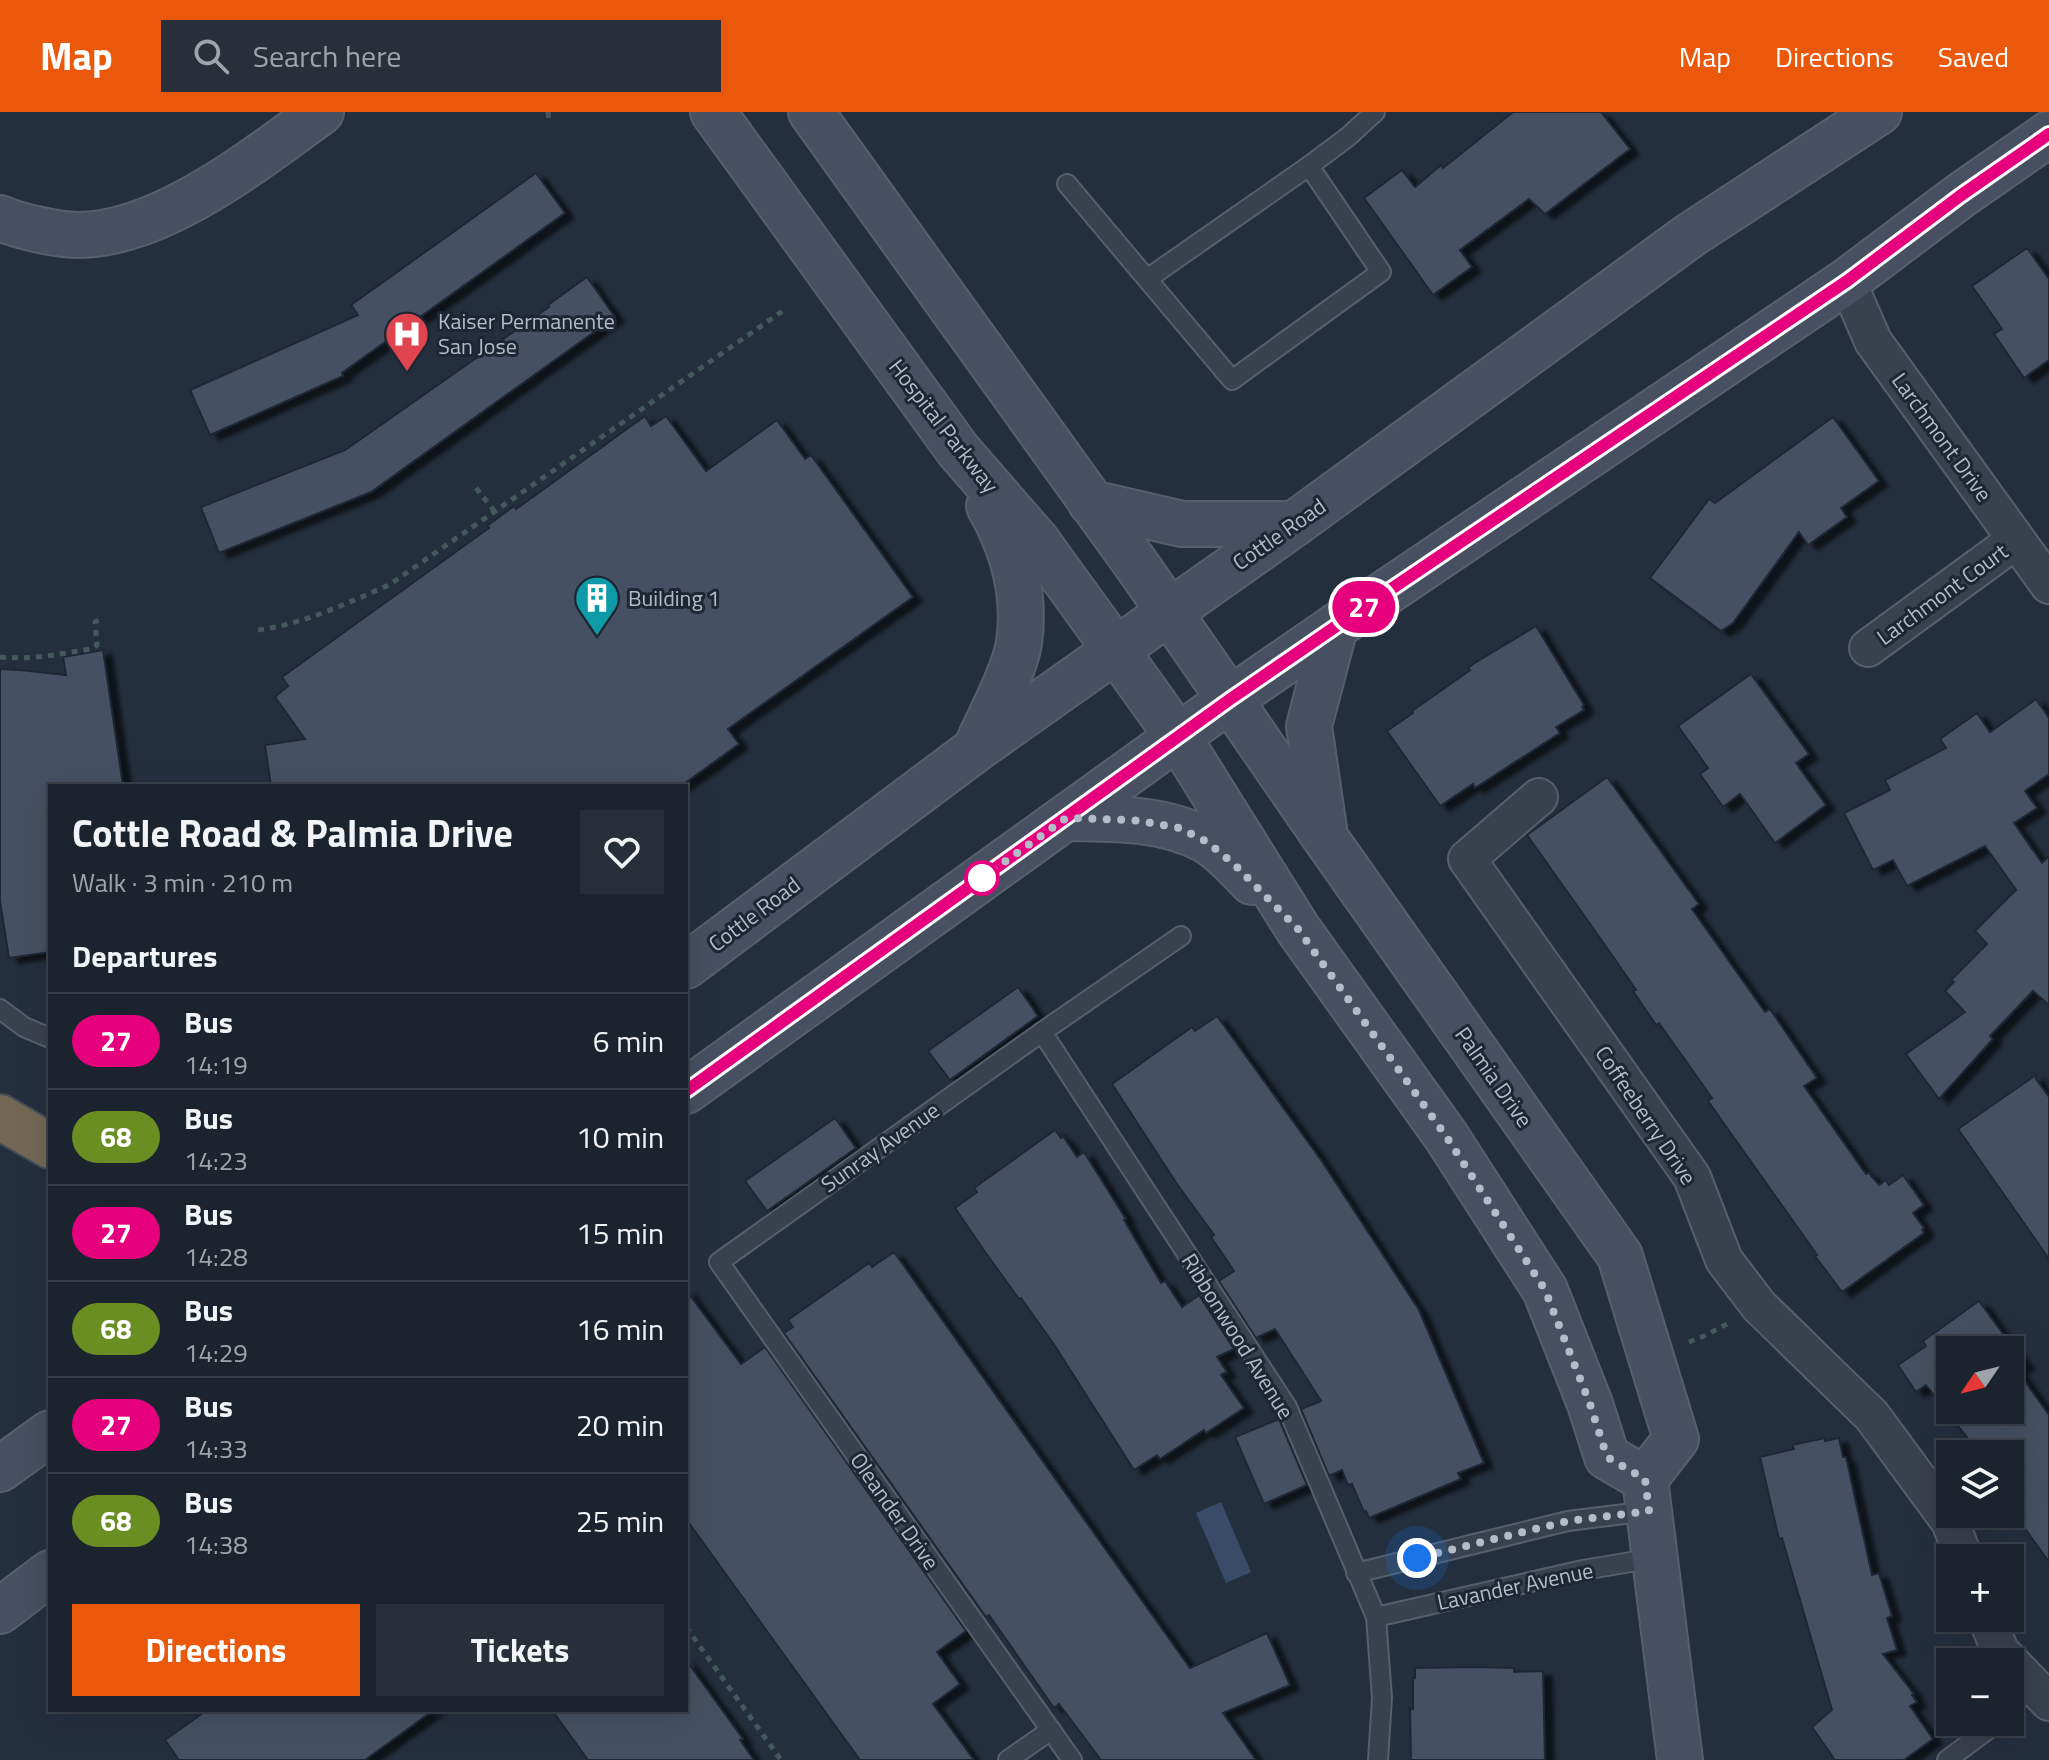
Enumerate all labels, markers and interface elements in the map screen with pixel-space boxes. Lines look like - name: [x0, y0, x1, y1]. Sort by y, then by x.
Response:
- search box: [161, 20, 721, 92]
- text: Map: [40, 27, 113, 85]
- text: Search here: [253, 33, 402, 79]
- icon: search: [189, 34, 233, 78]
- text: Map: [1679, 35, 1731, 78]
- text: Directions: [1775, 35, 1894, 78]
- text: Saved: [1938, 35, 2009, 78]
- place label: Kaiser Permanente San Jose: [438, 304, 615, 363]
- hospital icon: Kaiser Permanente San Jose: [383, 310, 431, 373]
- street label: Hospital Parkway: [881, 352, 1007, 501]
- street label: Larchmont Drive: [1883, 365, 2001, 509]
- street label: Cottle Road: [1225, 489, 1333, 579]
- street label: Larchmont Court: [1869, 535, 2015, 653]
- building icon: Building 1: [573, 574, 621, 637]
- place label: Building 1: [628, 581, 720, 615]
- line badge: 27: [1328, 581, 1400, 633]
- text: 27: [1348, 585, 1380, 628]
- text: Cottle Road & Palmia Drive: [72, 804, 513, 862]
- button: heart: [580, 810, 664, 894]
- unlabelled marker: [965, 861, 999, 895]
- text: Walk · 3 min · 210 m: [72, 863, 293, 902]
- street label: Cottle Road: [701, 868, 807, 960]
- text: Departures: [72, 933, 217, 979]
- text: Bus: [184, 999, 233, 1045]
- text: 6 min: [593, 1018, 664, 1064]
- text: 27: [100, 1019, 132, 1062]
- street label: Palmia Drive: [1447, 1020, 1541, 1134]
- street label: Coffeeberry Drive: [1587, 1039, 1705, 1191]
- text: 14:19: [184, 1045, 248, 1084]
- street label: Sunray Avenue: [814, 1093, 946, 1201]
- text: Bus: [184, 1095, 233, 1141]
- text: 10 min: [576, 1114, 664, 1160]
- text: 68: [100, 1115, 132, 1158]
- text: 14:23: [184, 1141, 248, 1180]
- text: Bus: [184, 1191, 233, 1237]
- text: 15 min: [576, 1210, 664, 1256]
- text: 27: [100, 1211, 132, 1254]
- text: 14:28: [184, 1237, 248, 1276]
- street label: Ribbonwood Avenue: [1173, 1246, 1303, 1426]
- text: Bus: [184, 1287, 233, 1333]
- text: 16 min: [576, 1306, 664, 1352]
- text: 68: [100, 1307, 132, 1350]
- text: 14:29: [184, 1333, 248, 1372]
- north arrow: [1936, 1336, 2024, 1424]
- map controls: [1936, 1336, 2024, 1736]
- text: Bus: [184, 1383, 233, 1429]
- text: 20 min: [576, 1402, 664, 1448]
- text: 27: [100, 1403, 132, 1446]
- text: 14:33: [184, 1429, 248, 1468]
- button: layers: [1936, 1440, 2024, 1528]
- street label: Oleander Drive: [842, 1445, 948, 1577]
- text: Bus: [184, 1479, 233, 1525]
- text: 25 min: [576, 1498, 664, 1544]
- text: 68: [100, 1499, 132, 1542]
- text: 14:38: [184, 1525, 248, 1564]
- your location: [1397, 1538, 1437, 1578]
- button: +: [1936, 1544, 2024, 1632]
- street label: Lavander Avenue: [1434, 1553, 1596, 1619]
- button: Directions: [72, 1604, 360, 1696]
- button: Tickets: [376, 1604, 664, 1696]
- button: −: [1936, 1648, 2024, 1736]

